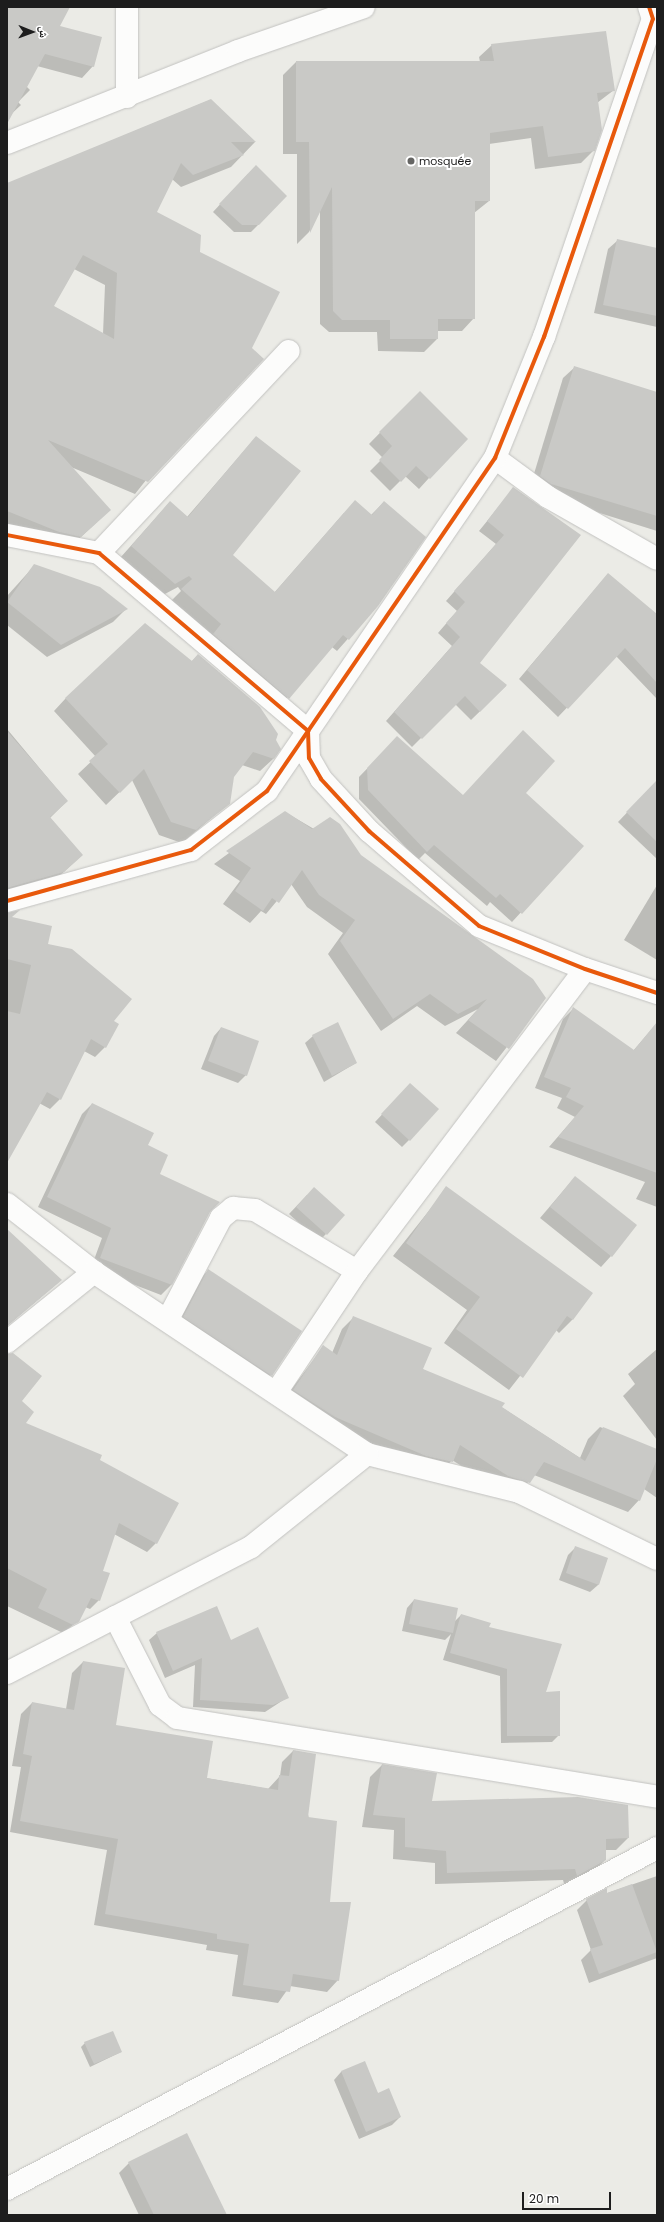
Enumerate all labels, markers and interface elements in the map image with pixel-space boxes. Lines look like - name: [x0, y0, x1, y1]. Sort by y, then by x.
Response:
- north arrow: [12, 12, 52, 52]
- text: ش: [36, 26, 52, 38]
- place label: mosquée: [419, 154, 471, 168]
- marker: mosquée: [406, 156, 416, 166]
- scale bar: [524, 2184, 613, 2210]
- text: 20 m: [529, 2190, 559, 2207]

